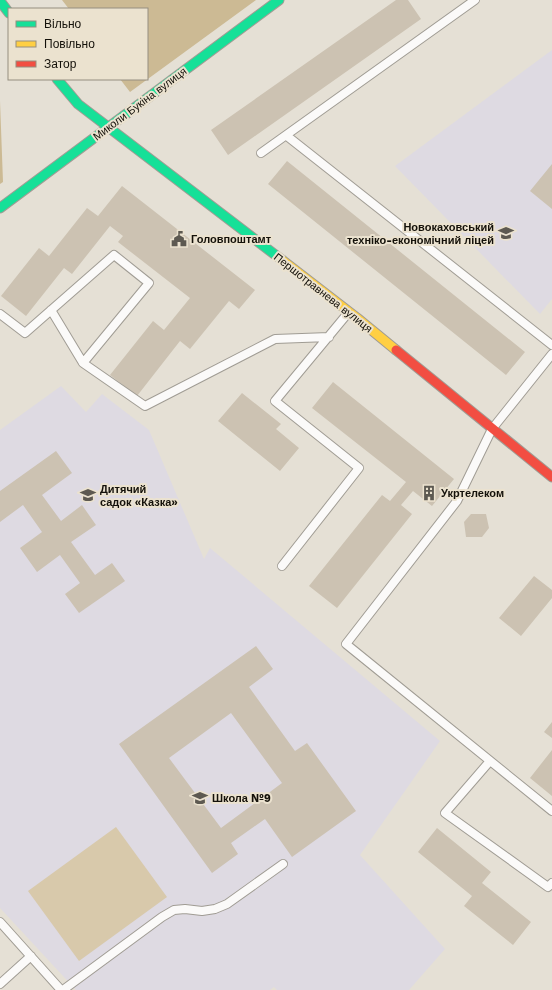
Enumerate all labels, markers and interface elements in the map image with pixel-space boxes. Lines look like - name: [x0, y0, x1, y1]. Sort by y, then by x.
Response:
- legend: [8, 8, 148, 80]
- text: Вільно: [44, 17, 82, 31]
- text: Повільно: [44, 37, 95, 51]
- text: Затор: [44, 57, 77, 71]
- street label: Миколи Букіна вулиця: [91, 65, 189, 143]
- place label: Новокаховський техніко-економічний ліцей: [347, 221, 494, 247]
- school or university icon: Новокаховський техніко-економічний ліцей: [497, 224, 515, 242]
- public building icon: Головпоштамт: [170, 230, 188, 248]
- place label: Головпоштамт: [191, 233, 272, 246]
- street label: Першотравнева вулиця: [271, 251, 375, 336]
- place label: Дитячий садок «Казка»: [100, 483, 178, 509]
- building icon: Укртелеком: [420, 484, 438, 502]
- school or university icon: Дитячий садок «Казка»: [79, 486, 97, 504]
- place label: Укртелеком: [441, 487, 504, 500]
- school or university icon: Школа №9: [191, 789, 209, 807]
- place label: Школа №9: [212, 792, 271, 805]

